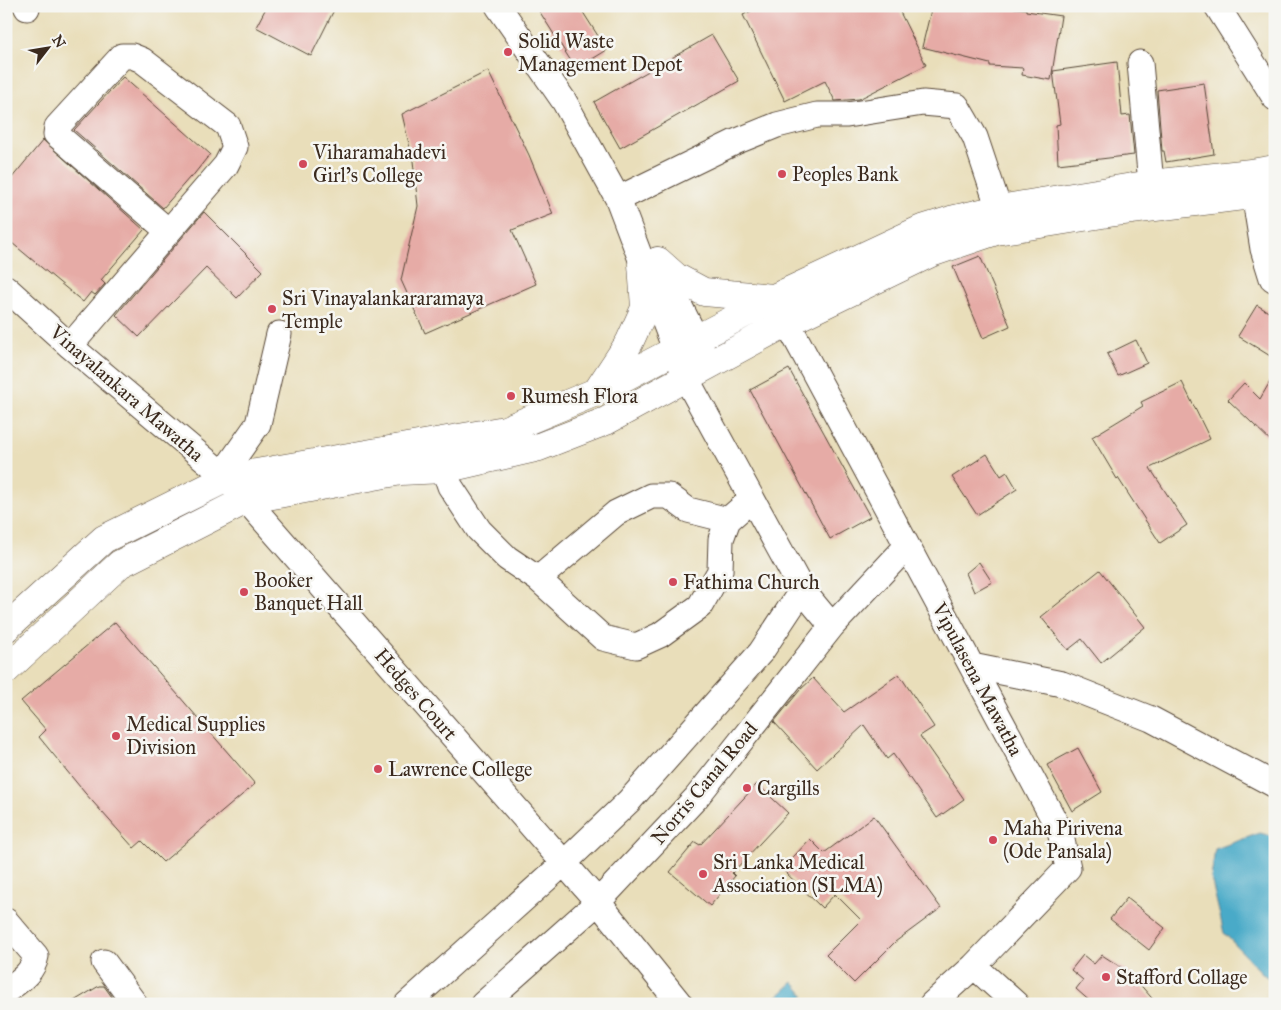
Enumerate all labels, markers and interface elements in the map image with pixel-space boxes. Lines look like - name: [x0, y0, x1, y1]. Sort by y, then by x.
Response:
- north arrow: [22, 22, 72, 72]
- place label: Solid Waste Management Depot: [518, 29, 683, 77]
- text: N: [48, 32, 69, 51]
- marker: Solid Waste Management Depot: [502, 46, 514, 58]
- place label: Viharamahadevi Girl's College: [312, 140, 447, 188]
- marker: Viharamahadevi Girl's College: [297, 158, 309, 170]
- place label: Peoples Bank: [792, 162, 899, 186]
- marker: Peoples Bank: [776, 168, 788, 180]
- place label: Sri Vinayalankararamaya Temple: [282, 286, 485, 333]
- marker: Sri Vinayalankararamaya Temple: [266, 303, 278, 315]
- street label: Vinayalankara Mawatha: [44, 319, 209, 467]
- place label: Rumesh Flora: [521, 384, 638, 408]
- marker: Rumesh Flora: [505, 390, 517, 402]
- place label: Booker Banquet Hall: [254, 568, 364, 616]
- place label: Fathima Church: [683, 570, 820, 594]
- marker: Fathima Church: [667, 576, 679, 588]
- marker: Booker Banquet Hall: [238, 586, 250, 598]
- street label: Vipulasena Mawatha: [927, 597, 1029, 760]
- street label: Hedges Court: [369, 643, 462, 745]
- place label: Medical Supplies Division: [126, 712, 265, 759]
- street label: Norris Canal Road: [646, 717, 762, 849]
- marker: Medical Supplies Division: [110, 730, 122, 742]
- place label: Lawrence College: [388, 757, 532, 782]
- marker: Lawrence College: [372, 763, 384, 775]
- place label: Cargills: [757, 776, 820, 801]
- marker: Cargills: [741, 782, 753, 794]
- place label: Maha Pirivena (Ode Pansala): [1003, 816, 1123, 864]
- marker: Maha Pirivena (Ode Pansala): [987, 834, 999, 846]
- place label: Sri Lanka Medical Association (SLMA): [712, 850, 883, 898]
- marker: Sri Lanka Medical Association (SLMA): [697, 868, 709, 880]
- place label: Stafford Collage: [1116, 965, 1248, 990]
- marker: Stafford Collage: [1100, 971, 1112, 983]

